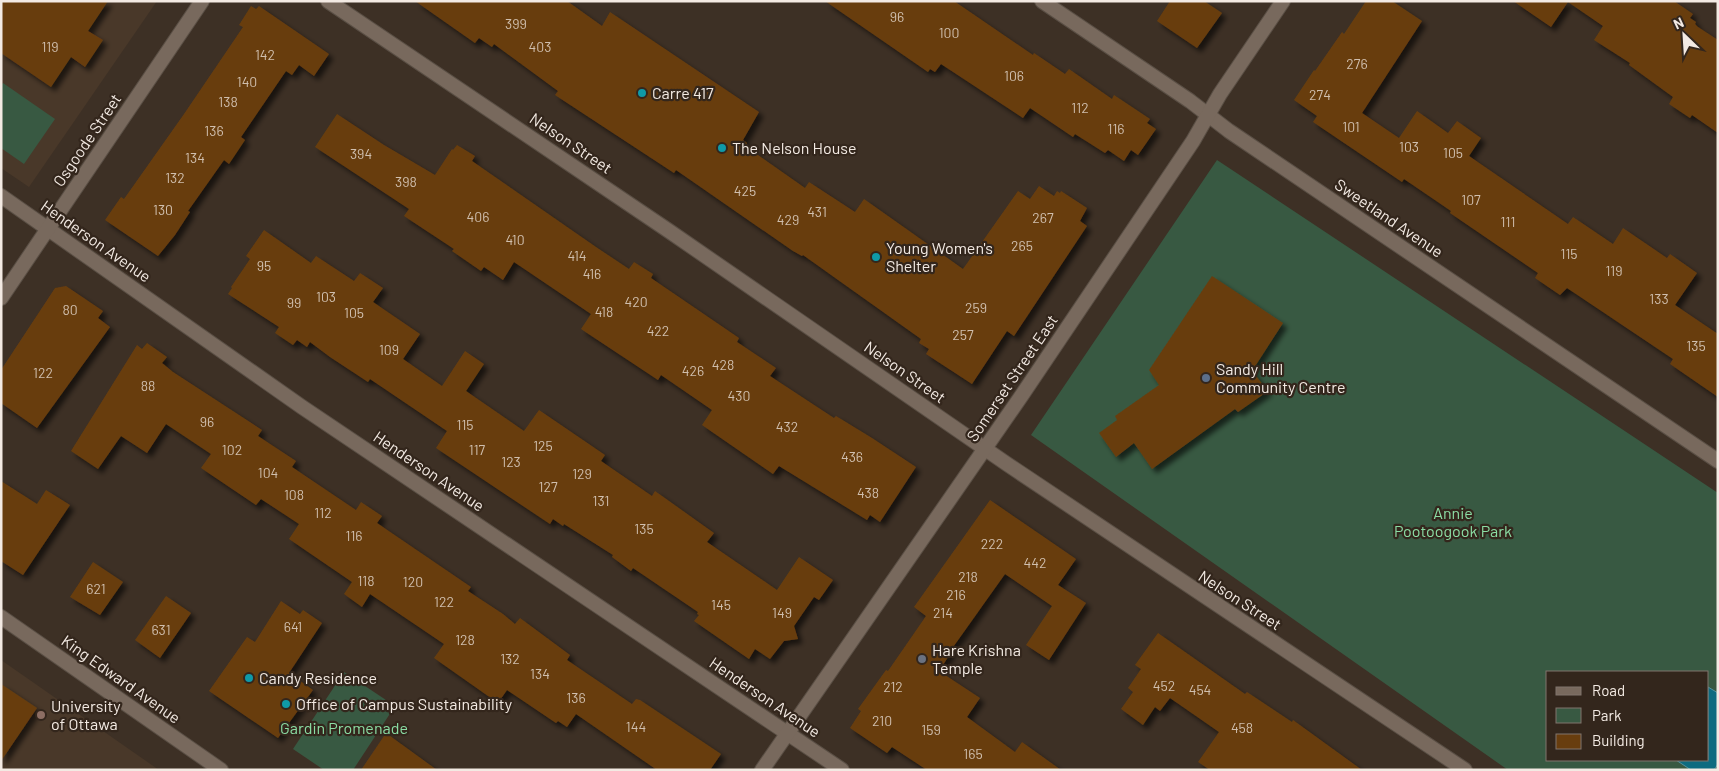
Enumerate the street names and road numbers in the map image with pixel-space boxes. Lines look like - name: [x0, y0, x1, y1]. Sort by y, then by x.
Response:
- street label: Osgoode Street: [49, 90, 125, 190]
- street label: Nelson Street: [527, 108, 616, 177]
- street label: Sweetland Avenue: [1332, 174, 1447, 261]
- street label: Henderson Avenue: [38, 196, 155, 286]
- street label: Somerset Street East: [962, 311, 1061, 445]
- street label: Nelson Street: [861, 337, 950, 407]
- street label: Henderson Avenue: [370, 426, 488, 515]
- street label: Nelson Street: [1195, 566, 1285, 633]
- street label: King Edward Avenue: [58, 630, 184, 727]
- street label: Henderson Avenue: [706, 652, 824, 741]

